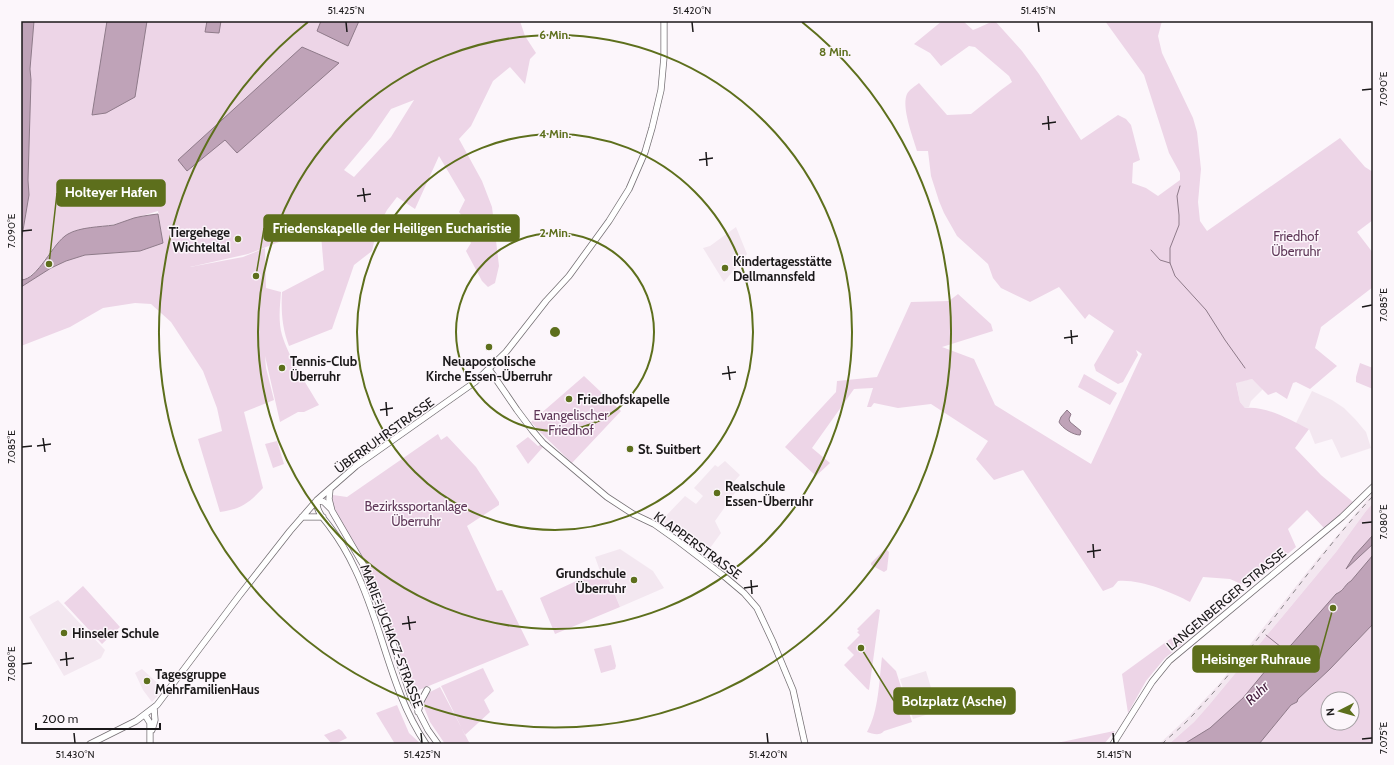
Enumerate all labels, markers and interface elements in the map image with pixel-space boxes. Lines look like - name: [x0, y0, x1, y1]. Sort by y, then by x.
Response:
- text: 51.425°N: [327, 4, 365, 17]
- text: 51.420°N: [673, 4, 711, 17]
- text: 51.415°N: [1020, 4, 1056, 17]
- text: 6 Min.: [539, 27, 571, 42]
- text: 8 Min.: [819, 44, 851, 59]
- text: 7.090°E: [1377, 71, 1390, 106]
- text: 4 Min.: [539, 126, 571, 141]
- callout: Holteyer Hafen: [57, 180, 165, 206]
- text: Holteyer Hafen: [65, 183, 157, 201]
- text: 7.090°E: [5, 213, 18, 248]
- callout: Friedenskapelle der Heiligen Eucharistie: [264, 215, 519, 241]
- text: Friedenskapelle der Heiligen Eucharistie: [273, 219, 511, 237]
- place label: Tiergehege Wichteltal: [169, 224, 231, 255]
- text: 2 Min.: [539, 225, 571, 240]
- park label: Friedhof Überruhr: [1271, 228, 1322, 259]
- marker: Tiergehege Wichteltal: [233, 234, 243, 244]
- place label: Kindertagesstätte Dellmannsfeld: [733, 253, 832, 284]
- marker: Kindertagesstätte Dellmannsfeld: [720, 263, 730, 273]
- text: 7.085°E: [1377, 288, 1390, 322]
- centre of rings: [548, 325, 562, 339]
- marker: Neuapostolische Kirche Essen-Überruhr: [484, 342, 494, 352]
- place label: Tennis-Club Überruhr: [290, 353, 358, 384]
- place label: Neuapostolische Kirche Essen-Überruhr: [426, 353, 553, 384]
- marker: Tennis-Club Überruhr: [277, 363, 287, 373]
- place label: Friedhofskapelle: [577, 391, 670, 407]
- street label: ÜBERRUHRSTRASSE: [331, 393, 437, 477]
- marker: Friedhofskapelle: [564, 394, 574, 404]
- park label: Evangelischer Friedhof: [534, 407, 609, 438]
- text: 7.085°E: [5, 430, 18, 464]
- place label: St. Suitbert: [638, 441, 701, 457]
- marker: St. Suitbert: [625, 444, 635, 454]
- place label: Realschule Essen-Überruhr: [725, 478, 814, 509]
- marker: Realschule Essen-Überruhr: [712, 488, 722, 498]
- park label: Bezirkssportanlage Überruhr: [365, 498, 468, 529]
- text: 7.080°E: [1377, 504, 1390, 540]
- street label: KLAPPERSTRASSE: [651, 508, 745, 582]
- street label: LANGENBERGER STRASSE: [1163, 544, 1289, 654]
- street label: MARIE-JUCHACZ-STRASSE: [357, 562, 427, 710]
- place label: Grundschule Überruhr: [556, 565, 627, 596]
- marker: Grundschule Überruhr: [629, 575, 639, 585]
- place label: Hinseler Schule: [72, 625, 159, 641]
- marker: Hinseler Schule: [59, 628, 69, 638]
- text: 7.080°E: [5, 646, 18, 682]
- callout: Heisinger Ruhraue: [1193, 646, 1319, 672]
- text: Heisinger Ruhraue: [1201, 650, 1311, 668]
- place label: Tagesgruppe MehrFamilienHaus: [155, 666, 260, 697]
- marker: Tagesgruppe MehrFamilienHaus: [142, 676, 152, 686]
- water label: Ruhr: [1241, 677, 1273, 709]
- callout: Bolzplatz (Asche): [894, 688, 1015, 714]
- north arrow: [1320, 691, 1360, 731]
- text: Bolzplatz (Asche): [902, 692, 1006, 710]
- scale bar: [36, 705, 160, 731]
- text: N: [1323, 707, 1337, 717]
- text: 200 m: [42, 711, 78, 726]
- text: 7.075°E: [1377, 721, 1390, 754]
- text: 51.430°N: [56, 748, 94, 761]
- text: 51.425°N: [403, 748, 441, 761]
- text: 51.420°N: [749, 748, 787, 761]
- text: 51.415°N: [1096, 748, 1132, 761]

